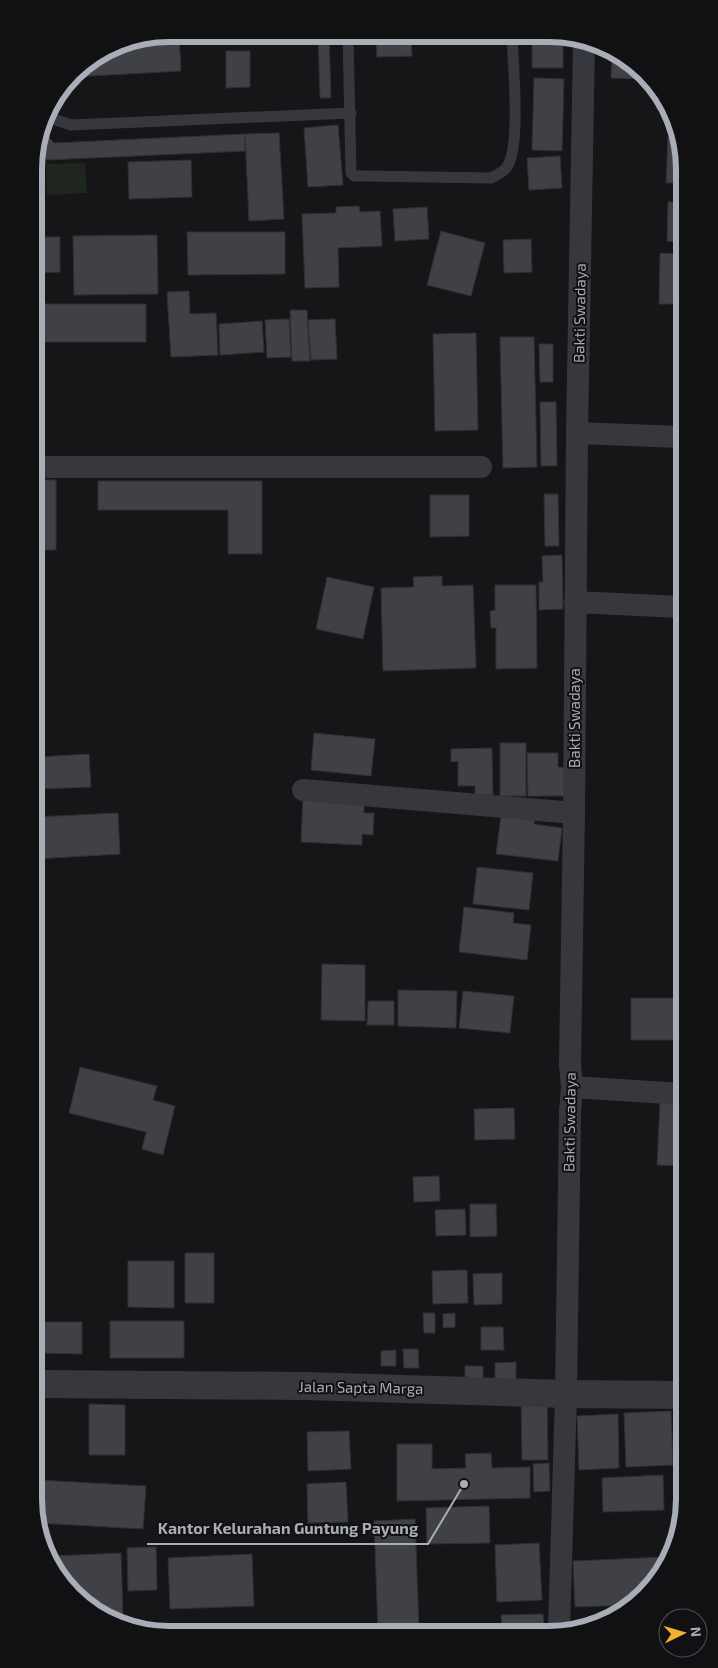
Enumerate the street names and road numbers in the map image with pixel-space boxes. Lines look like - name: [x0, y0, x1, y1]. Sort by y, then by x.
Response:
- street label: Bakti Swadaya: [569, 263, 589, 363]
- street label: Bakti Swadaya: [565, 668, 583, 768]
- street label: Bakti Swadaya: [559, 1072, 579, 1172]
- street label: Jalan Sapta Marga: [299, 1377, 423, 1397]

